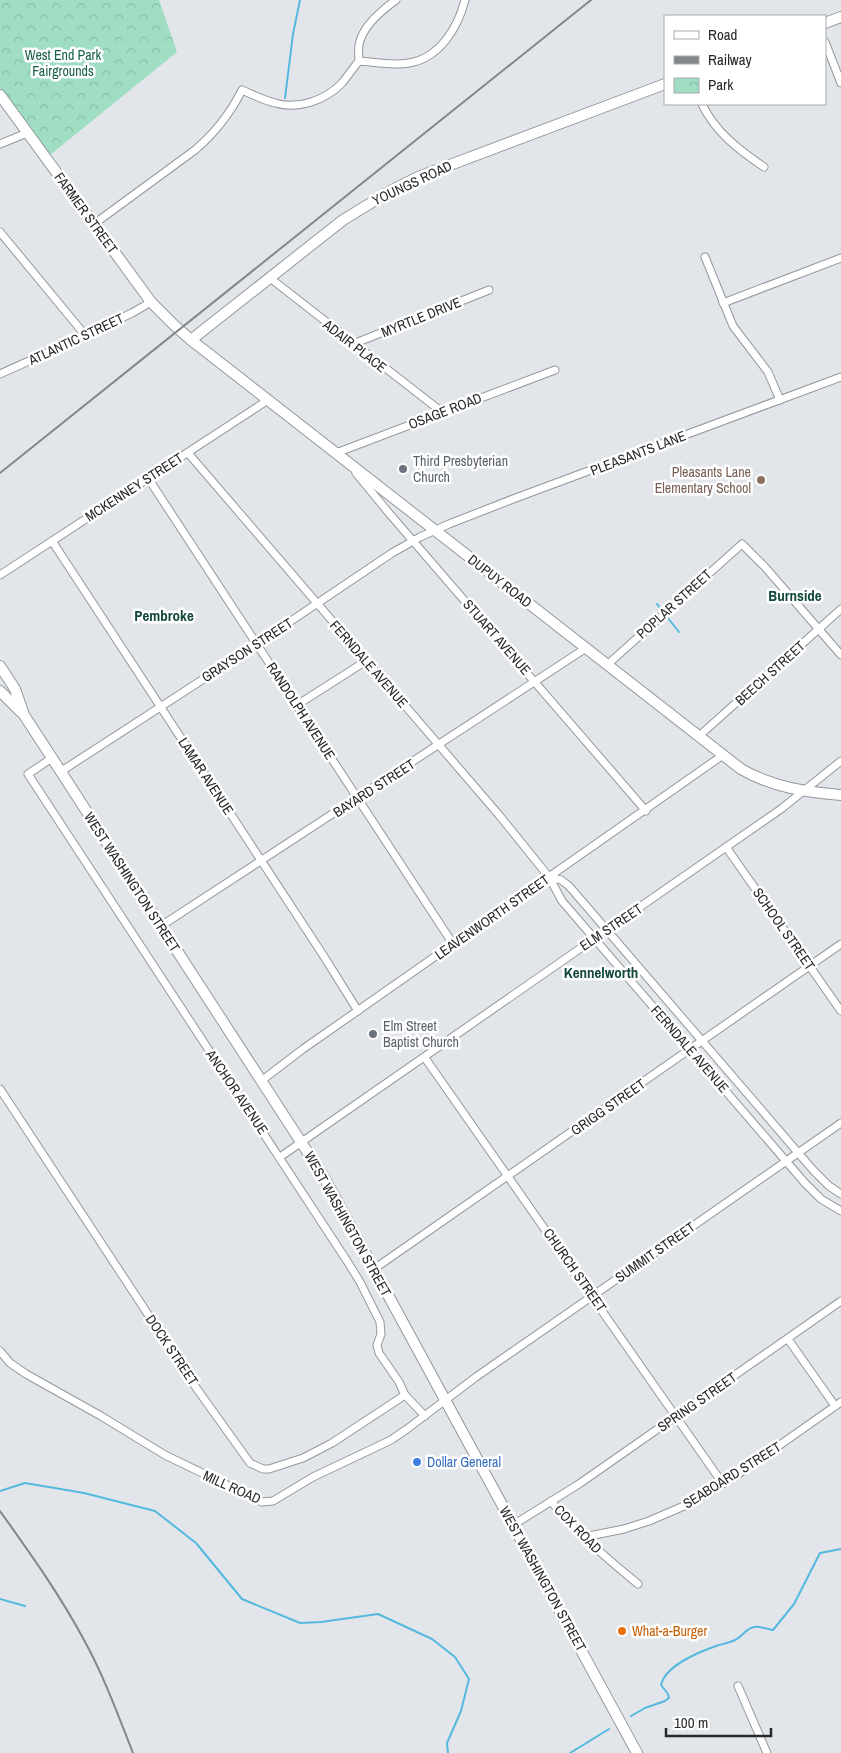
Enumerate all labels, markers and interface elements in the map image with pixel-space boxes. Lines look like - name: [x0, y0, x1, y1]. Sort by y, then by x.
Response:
- legend: [664, 15, 826, 105]
- text: Road: [708, 24, 737, 45]
- park label: West End Park Fairgrounds: [25, 46, 101, 80]
- text: Railway: [708, 49, 753, 70]
- text: Park: [708, 74, 734, 95]
- street label: YOUNGS ROAD: [369, 157, 455, 209]
- street label: FARMER STREET: [50, 169, 122, 257]
- street label: MYRTLE DRIVE: [378, 293, 464, 341]
- street label: ATLANTIC STREET: [25, 309, 127, 369]
- street label: ADAIR PLACE: [319, 315, 390, 376]
- street label: OSAGE ROAD: [406, 389, 484, 433]
- street label: PLEASANTS LANE: [588, 427, 688, 479]
- street label: MCKENNEY STREET: [82, 449, 186, 525]
- place label: Third Presbyterian Church: [413, 452, 508, 486]
- marker: Third Presbyterian Church: [397, 463, 409, 475]
- place label: Pleasants Lane Elementary School: [655, 463, 751, 497]
- marker: Pleasants Lane Elementary School: [755, 474, 767, 486]
- street label: DUPUY ROAD: [464, 550, 536, 612]
- street label: POPLAR STREET: [633, 566, 715, 642]
- district label: Burnside: [768, 585, 822, 606]
- street label: STUART AVENUE: [459, 595, 535, 679]
- district label: Pembroke: [134, 605, 194, 626]
- street label: GRAYSON STREET: [198, 614, 296, 686]
- street label: FERNDALE AVENUE: [326, 617, 412, 711]
- street label: BEECH STREET: [731, 637, 809, 709]
- street label: RANDOLPH AVENUE: [263, 659, 339, 763]
- street label: LAMAR AVENUE: [174, 734, 238, 818]
- street label: BAYARD STREET: [330, 755, 418, 821]
- street label: WEST WASHINGTON STREET: [80, 809, 184, 955]
- street label: LEAVENWORTH STREET: [431, 871, 553, 963]
- street label: SCHOOL STREET: [749, 884, 819, 974]
- street label: ELM STREET: [576, 899, 646, 955]
- district label: Kennelworth: [564, 962, 638, 983]
- street label: FERNDALE AVENUE: [647, 1002, 733, 1096]
- place label: Elm Street Baptist Church: [383, 1017, 459, 1051]
- marker: Elm Street Baptist Church: [367, 1028, 379, 1040]
- street label: ANCHOR AVENUE: [201, 1045, 272, 1138]
- street label: GRIGG STREET: [567, 1075, 649, 1139]
- street label: WEST WASHINGTON STREET: [301, 1148, 395, 1300]
- street label: SUMMIT STREET: [612, 1218, 698, 1286]
- street label: CHURCH STREET: [539, 1225, 611, 1315]
- street label: DOCK STREET: [142, 1311, 202, 1389]
- street label: SPRING STREET: [654, 1368, 740, 1436]
- street label: SEABOARD STREET: [680, 1438, 784, 1512]
- place label: Dollar General: [427, 1453, 501, 1471]
- marker: Dollar General: [411, 1456, 423, 1468]
- street label: MILL ROAD: [200, 1466, 264, 1508]
- street label: COX ROAD: [550, 1501, 606, 1557]
- street label: WEST WASHINGTON STREET: [496, 1503, 590, 1655]
- place label: What-a-Burger: [632, 1622, 707, 1640]
- marker: What-a-Burger: [616, 1625, 628, 1637]
- scale bar: [666, 1706, 771, 1738]
- text: 100 m: [674, 1712, 708, 1733]

